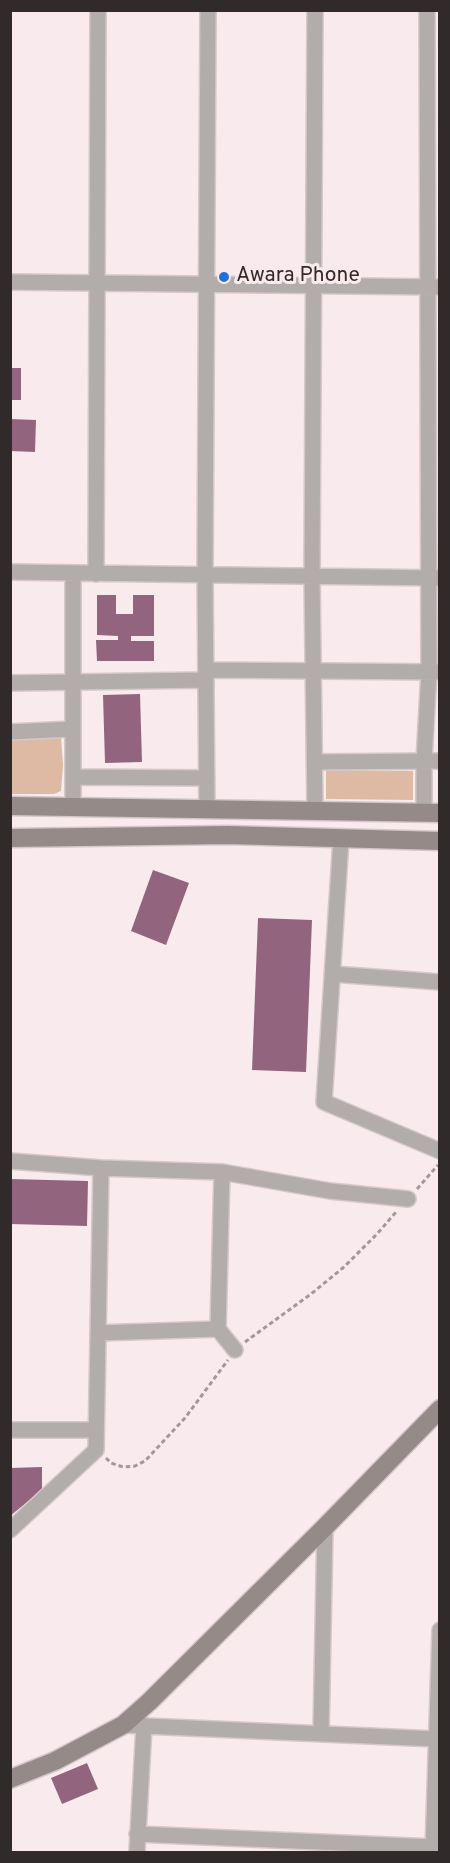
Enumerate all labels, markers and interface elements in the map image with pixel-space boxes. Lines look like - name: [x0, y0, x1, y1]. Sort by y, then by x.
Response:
- place label: Awara Phone: [236, 264, 360, 290]
- marker: Awara Phone: [217, 270, 231, 284]

